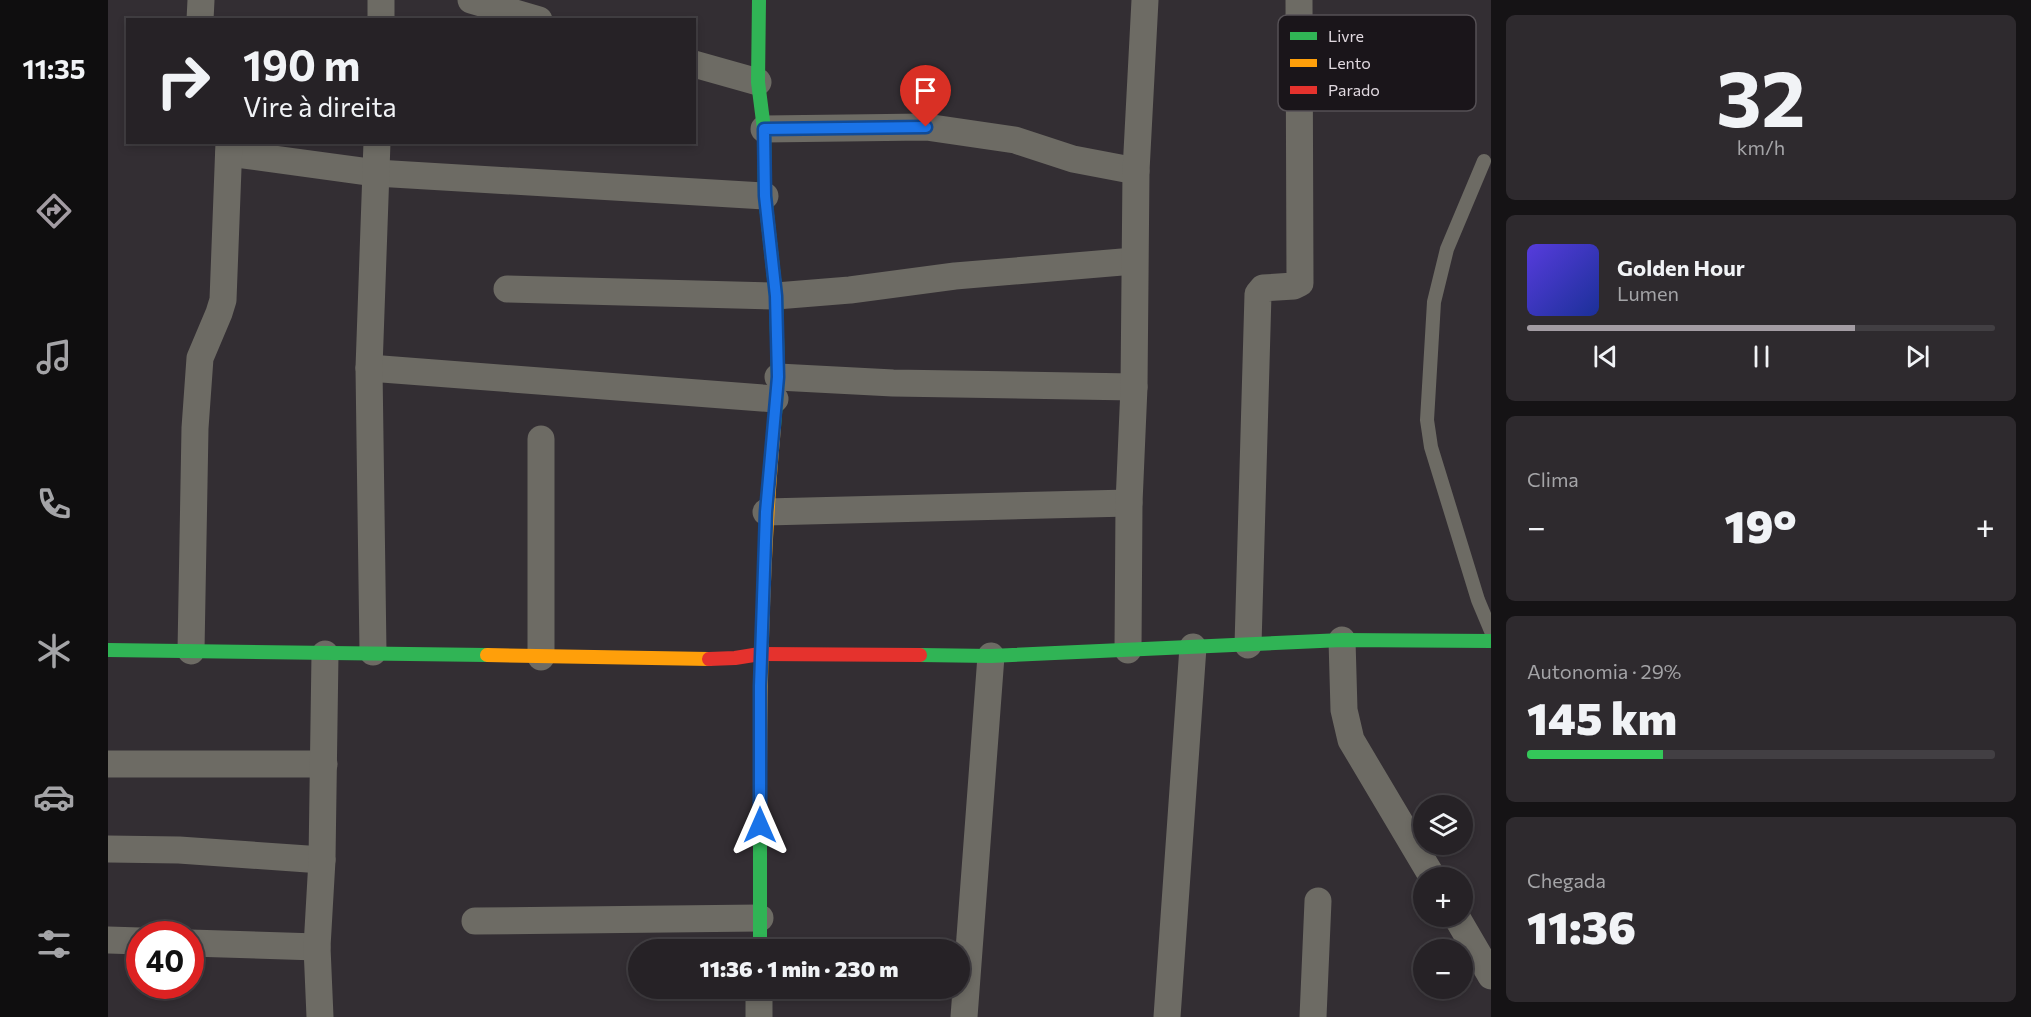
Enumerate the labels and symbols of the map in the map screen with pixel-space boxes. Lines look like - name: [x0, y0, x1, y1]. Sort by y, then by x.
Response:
- legend: [1278, 15, 1476, 111]
- text: Livre: [1328, 26, 1364, 45]
- text: Lento: [1328, 53, 1371, 72]
- pin: [900, 65, 951, 127]
- text: Parado: [1328, 80, 1380, 99]
- position arrow: [728, 793, 792, 857]
- speed limit sign: 40: [126, 921, 204, 999]

